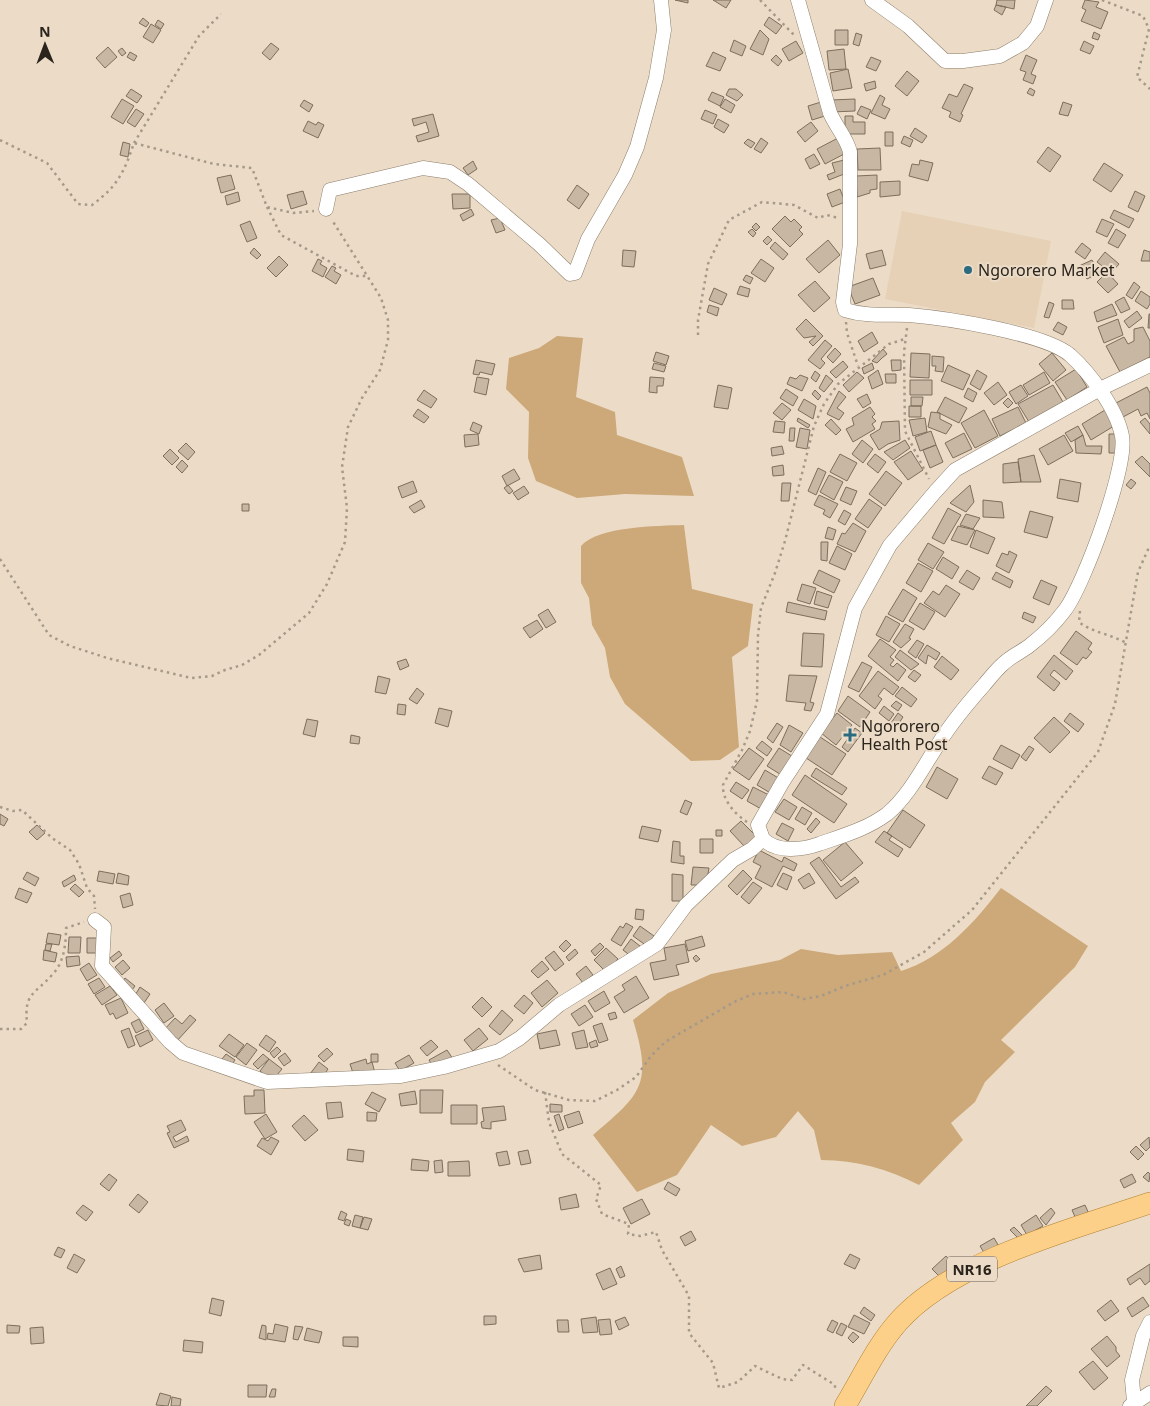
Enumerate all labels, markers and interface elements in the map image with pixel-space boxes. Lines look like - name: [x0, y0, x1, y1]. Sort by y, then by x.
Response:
- north arrow: [20, 20, 70, 70]
- text: N: [39, 22, 51, 41]
- place label: Ngororero Market: [978, 259, 1115, 281]
- marker: Ngororero Market: [962, 264, 974, 276]
- place label: Ngororero Health Post: [861, 715, 948, 755]
- marker: Ngororero Health Post: [843, 728, 857, 742]
- road number: NR16: [947, 1256, 997, 1282]

